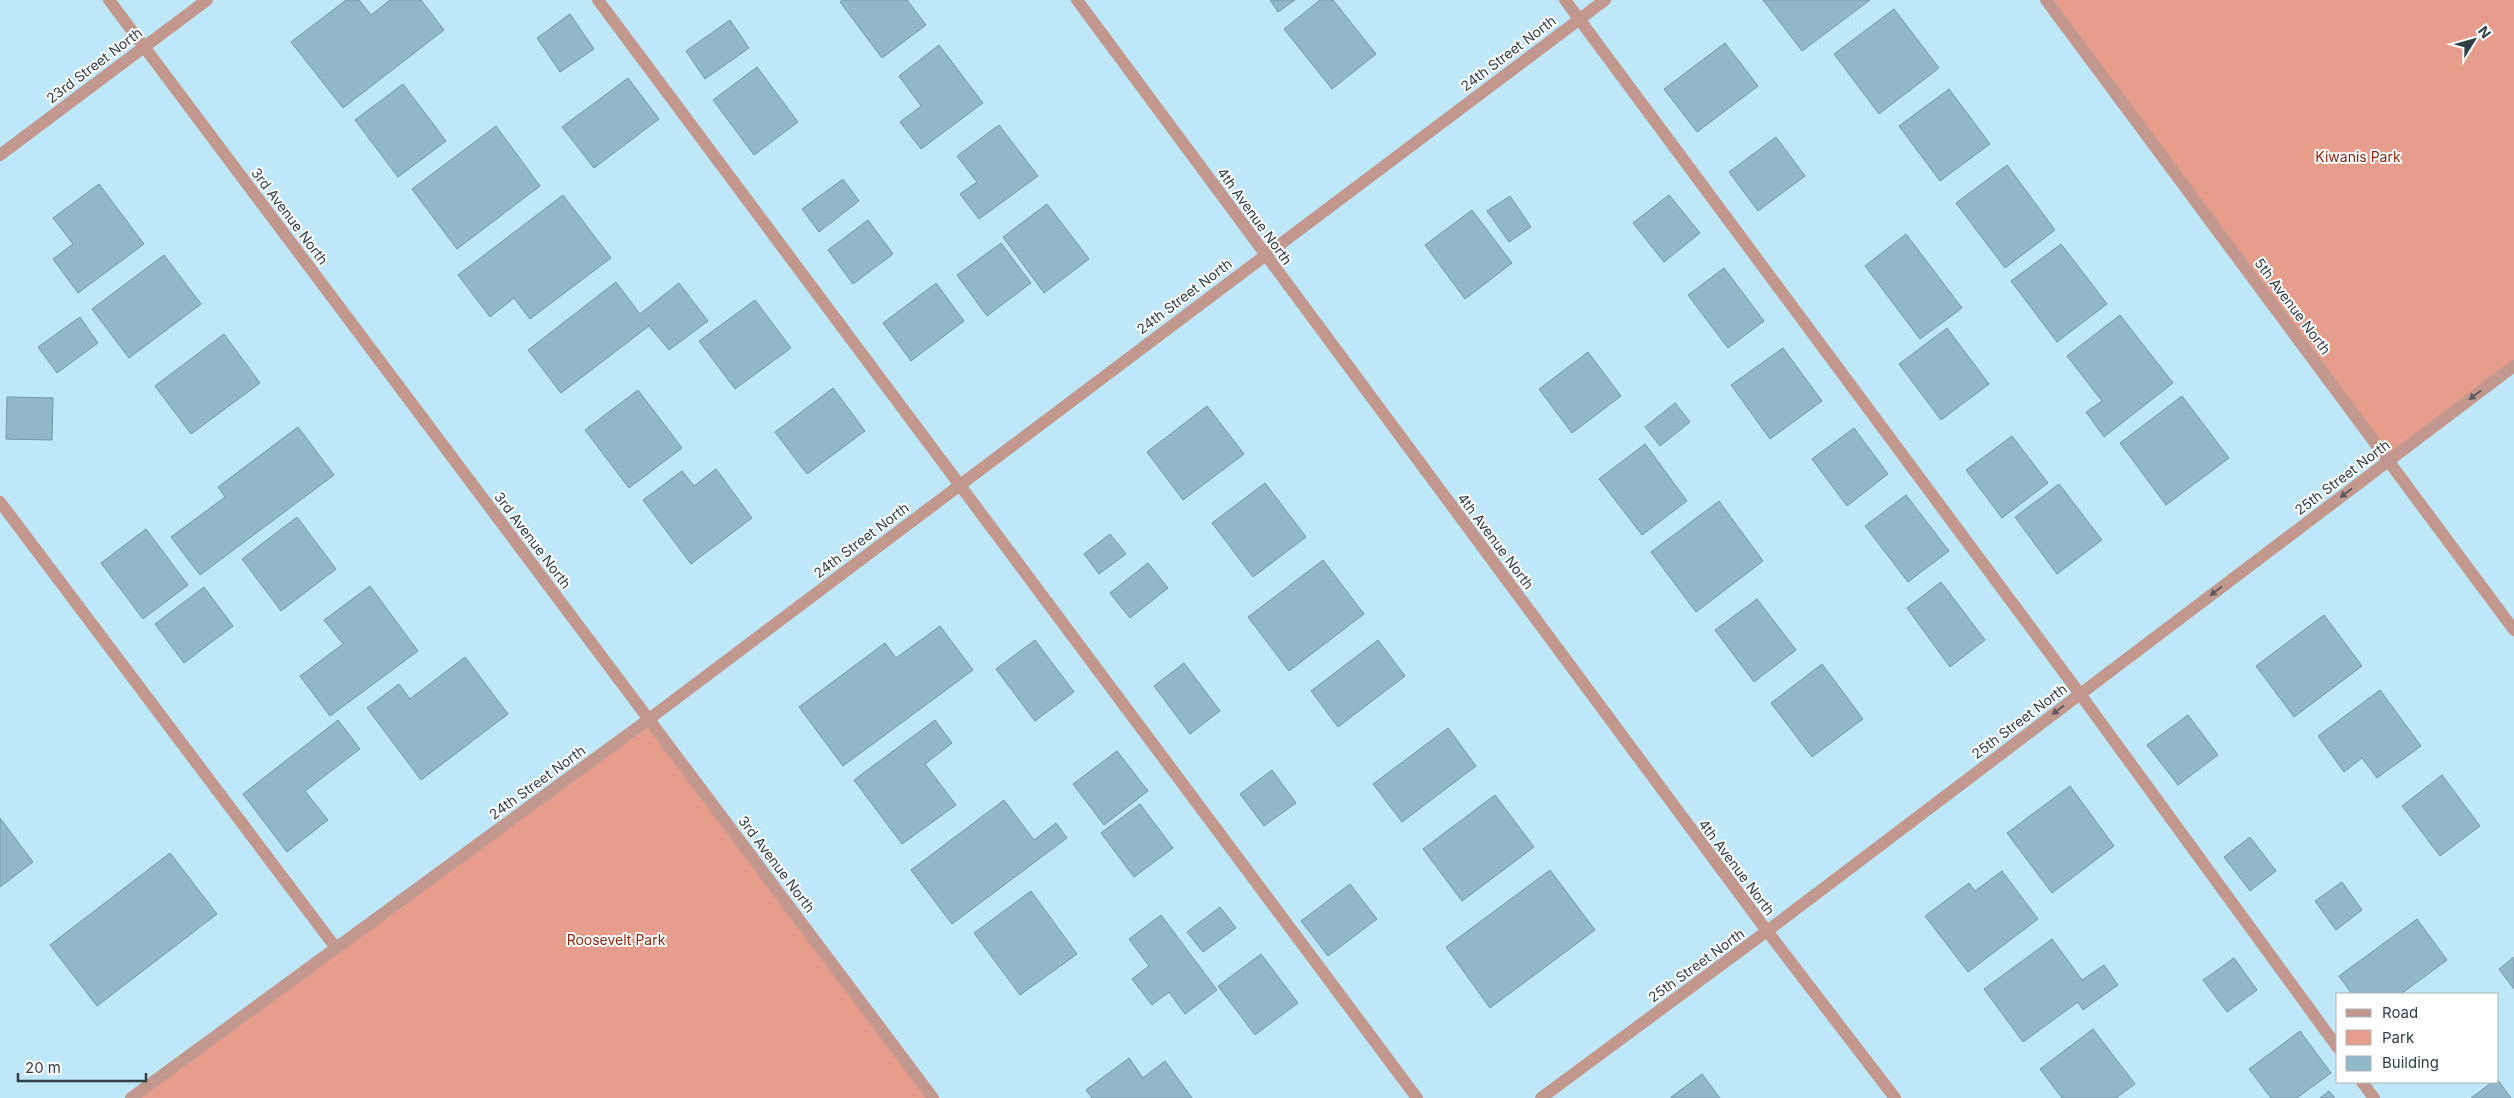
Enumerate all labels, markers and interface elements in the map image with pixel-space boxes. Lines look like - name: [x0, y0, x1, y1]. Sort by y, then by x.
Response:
- street label: 24th Street North: [1457, 12, 1559, 94]
- north arrow: [2449, 15, 2499, 65]
- text: N: [2475, 22, 2495, 41]
- street label: 23rd Street North: [43, 23, 145, 107]
- park label: Kiwanis Park: [2315, 148, 2401, 165]
- street label: 3rd Avenue North: [248, 164, 332, 268]
- street label: 4th Avenue North: [1214, 164, 1296, 268]
- street label: 24th Street North: [1133, 255, 1235, 337]
- street label: 5th Avenue North: [2251, 255, 2335, 357]
- one-way arrow: [2469, 390, 2482, 401]
- street label: 25th Street North: [2291, 436, 2393, 518]
- street label: 3rd Avenue North: [491, 488, 575, 592]
- one-way arrow: [2340, 488, 2353, 499]
- street label: 4th Avenue North: [1454, 489, 1538, 593]
- street label: 24th Street North: [810, 499, 912, 581]
- one-way arrow: [2210, 586, 2223, 597]
- street label: 25th Street North: [1968, 680, 2070, 762]
- one-way arrow: [2052, 705, 2065, 716]
- street label: 24th Street North: [486, 741, 588, 823]
- street label: 3rd Avenue North: [735, 812, 819, 916]
- street label: 4th Avenue North: [1695, 815, 1779, 919]
- street label: 25th Street North: [1645, 924, 1747, 1006]
- park label: Roosevelt Park: [567, 931, 666, 948]
- legend: [2336, 993, 2499, 1083]
- text: Road: [2382, 1003, 2418, 1022]
- text: Park: [2382, 1028, 2415, 1047]
- scale bar: [18, 1050, 145, 1082]
- text: Building: [2382, 1053, 2439, 1072]
- text: 20 m: [25, 1058, 61, 1077]

